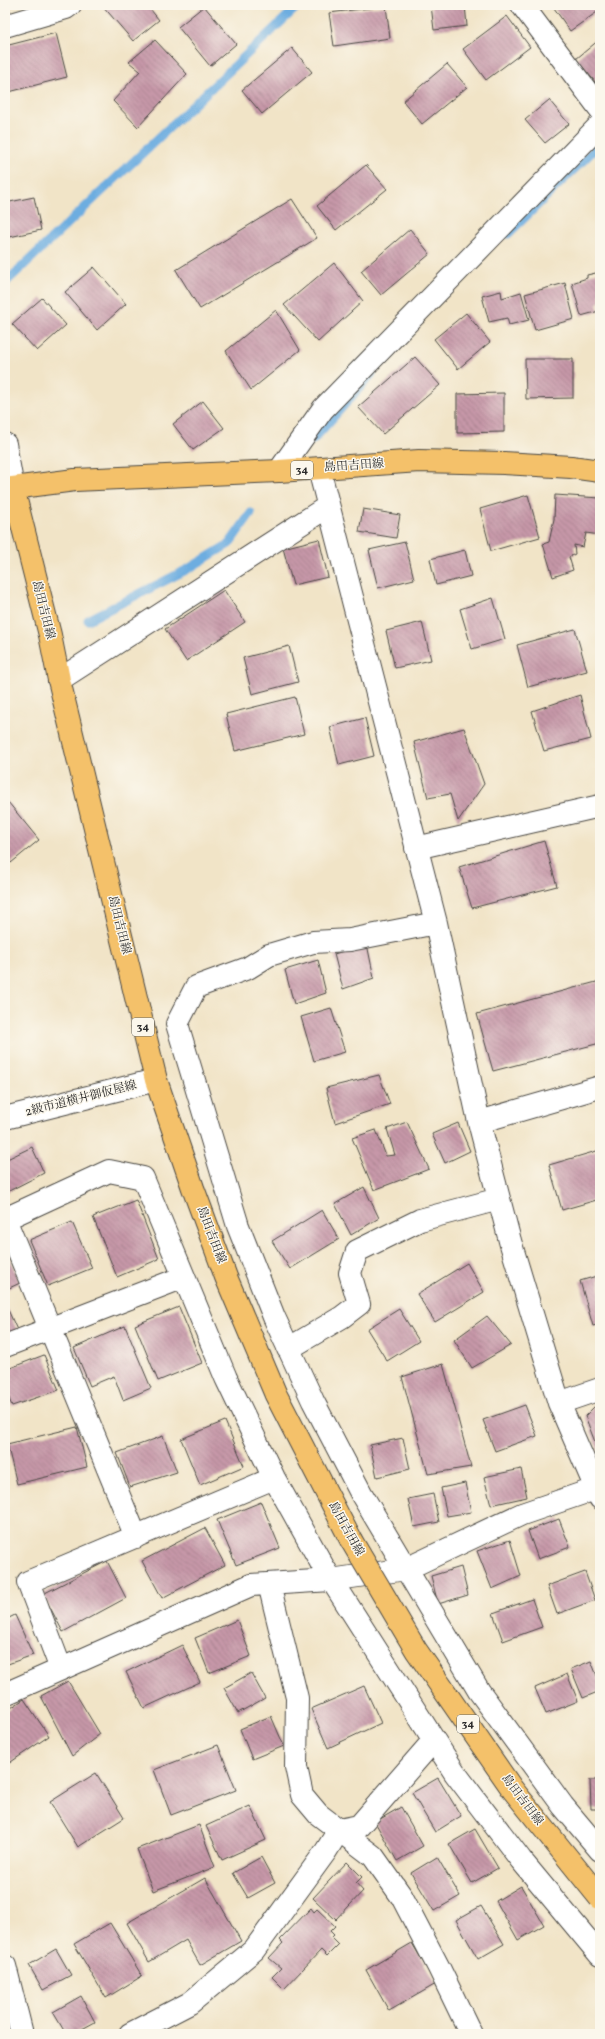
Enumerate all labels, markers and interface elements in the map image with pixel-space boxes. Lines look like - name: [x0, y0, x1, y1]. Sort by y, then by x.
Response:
- street label: 島田吉田線: [324, 456, 384, 476]
- road number: 34: [291, 461, 313, 479]
- street label: 島田吉田線: [28, 579, 58, 641]
- street label: 島田吉田線: [104, 894, 134, 956]
- road number: 34: [132, 1018, 154, 1036]
- street label: 2級市道横井御仮屋線: [24, 1077, 138, 1121]
- street label: 島田吉田線: [193, 1204, 229, 1266]
- street label: 島田吉田線: [324, 1499, 368, 1559]
- road number: 34: [457, 1715, 479, 1733]
- street label: 島田吉田線: [498, 1771, 546, 1829]

